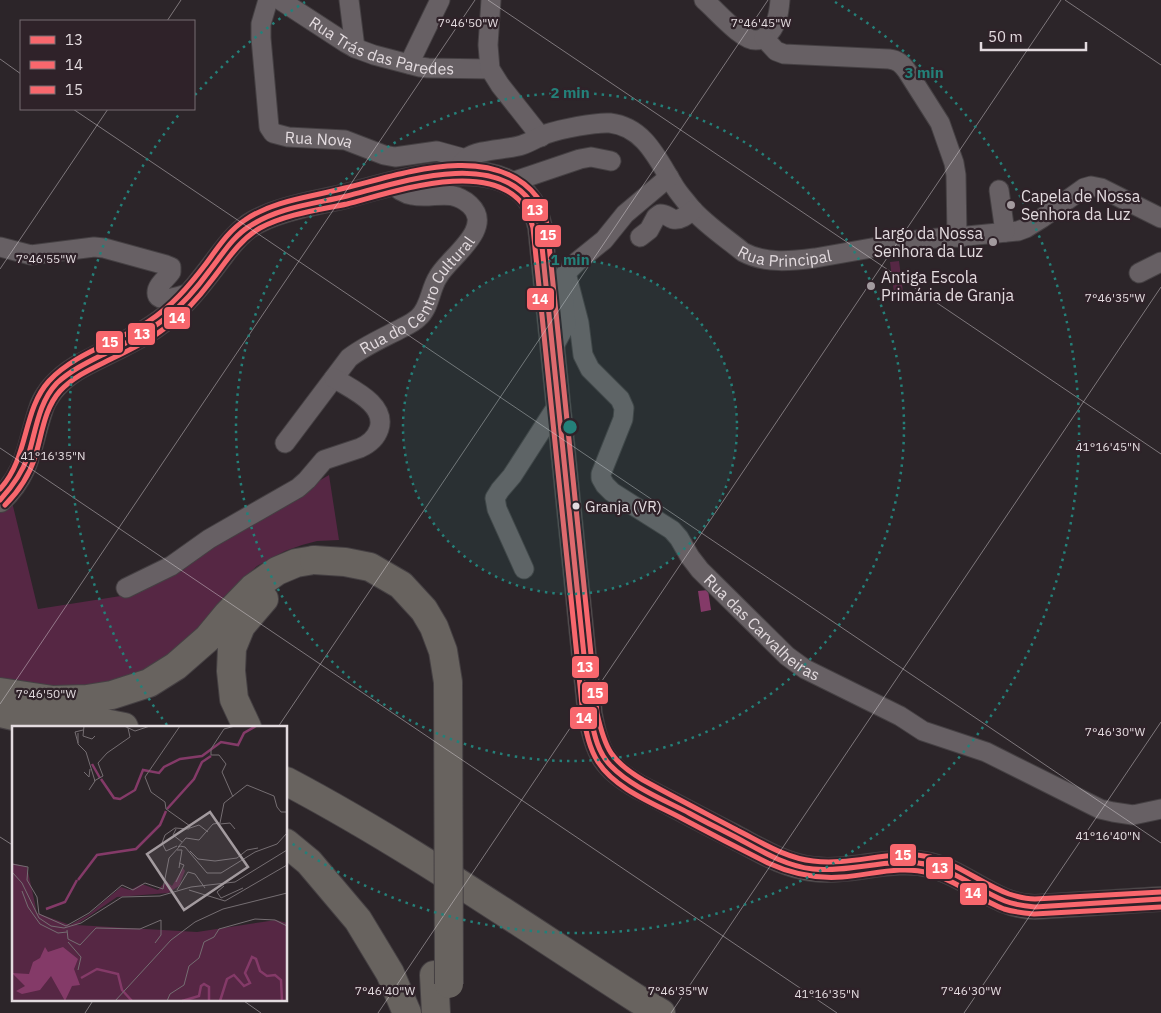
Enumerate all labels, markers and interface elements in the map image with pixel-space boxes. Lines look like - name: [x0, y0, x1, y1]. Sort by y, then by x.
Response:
- street label: Rua Trás das Paredes: [306, 12, 454, 78]
- text: 7°46'50"W: [438, 15, 499, 30]
- text: 7°46'45"W: [731, 15, 792, 30]
- legend: [20, 20, 195, 110]
- scale bar: [981, 20, 1086, 52]
- text: 50 m: [988, 27, 1023, 46]
- text: 13: [65, 30, 83, 49]
- text: 14: [65, 55, 83, 74]
- text: 3 min: [904, 63, 944, 82]
- text: 15: [65, 80, 83, 99]
- text: 2 min: [550, 83, 590, 102]
- street label: Rua Nova: [284, 127, 356, 152]
- place label: Capela de Nossa Senhora da Luz: [1021, 186, 1141, 224]
- line badge: 13: [521, 198, 549, 222]
- marker: Capela de Nossa Senhora da Luz: [1005, 199, 1017, 211]
- text: 13: [527, 201, 543, 219]
- place label: Largo da Nossa Senhora da Luz: [874, 223, 983, 261]
- line badge: 15: [534, 224, 562, 248]
- text: 15: [540, 226, 556, 244]
- street label: Rua do Centro Cultural: [356, 232, 479, 358]
- marker: Largo da Nossa Senhora da Luz: [987, 236, 999, 248]
- street label: Rua Principal: [734, 241, 833, 271]
- text: 1 min: [550, 250, 590, 269]
- text: 7°46'55"W: [16, 251, 77, 266]
- place label: Antiga Escola Primária de Granja: [881, 267, 1015, 305]
- marker: Antiga Escola Primária de Granja: [865, 280, 877, 292]
- line badge: 14: [526, 287, 555, 311]
- text: 14: [532, 290, 548, 308]
- text: 7°46'35"W: [1085, 290, 1146, 305]
- line badge: 14: [163, 306, 191, 330]
- text: 14: [169, 309, 185, 327]
- line badge: 13: [127, 322, 156, 346]
- text: 13: [134, 325, 150, 343]
- line badge: 15: [95, 330, 124, 354]
- text: 15: [102, 333, 118, 351]
- centre of rings: [561, 418, 579, 436]
- text: 41°16'45"N: [1075, 439, 1141, 454]
- text: 41°16'35"N: [20, 448, 86, 463]
- place label: Granja (VR): [585, 497, 662, 516]
- marker: Granja (VR): [571, 501, 581, 511]
- street label: Rua das Carvalheiras: [700, 570, 823, 685]
- line badge: 13: [571, 655, 600, 679]
- text: 13: [577, 658, 593, 676]
- line badge: 15: [581, 681, 609, 705]
- text: 15: [587, 684, 603, 702]
- text: 7°46'50"W: [16, 686, 77, 701]
- line badge: 14: [569, 706, 598, 730]
- text: 14: [576, 709, 592, 727]
- text: 7°46'30"W: [1085, 724, 1146, 739]
- inset map: [12, 726, 288, 1000]
- text: 41°16'40"N: [1075, 828, 1141, 843]
- line badge: 15: [889, 843, 917, 867]
- text: 15: [895, 846, 911, 864]
- line badge: 13: [925, 856, 954, 880]
- text: 13: [932, 859, 948, 877]
- line badge: 14: [959, 882, 988, 906]
- text: 14: [965, 884, 981, 902]
- text: 7°46'40"W: [355, 983, 416, 998]
- text: 7°46'35"W: [648, 983, 709, 998]
- text: 7°46'30"W: [941, 983, 1002, 998]
- text: 41°16'35"N: [794, 986, 860, 1001]

